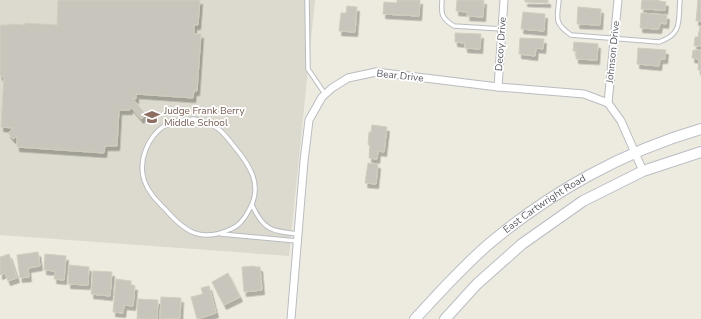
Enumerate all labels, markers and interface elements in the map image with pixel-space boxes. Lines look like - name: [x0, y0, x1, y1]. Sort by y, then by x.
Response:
- street label: Decoy Drive: [492, 16, 510, 72]
- street label: Johnson Drive: [603, 20, 623, 85]
- street label: Bear Drive: [376, 67, 424, 85]
- place label: Judge Frank Berry Middle School: [163, 104, 245, 130]
- school or university icon: Judge Frank Berry Middle School: [143, 108, 161, 126]
- street label: East Cartwright Road: [500, 171, 589, 237]

